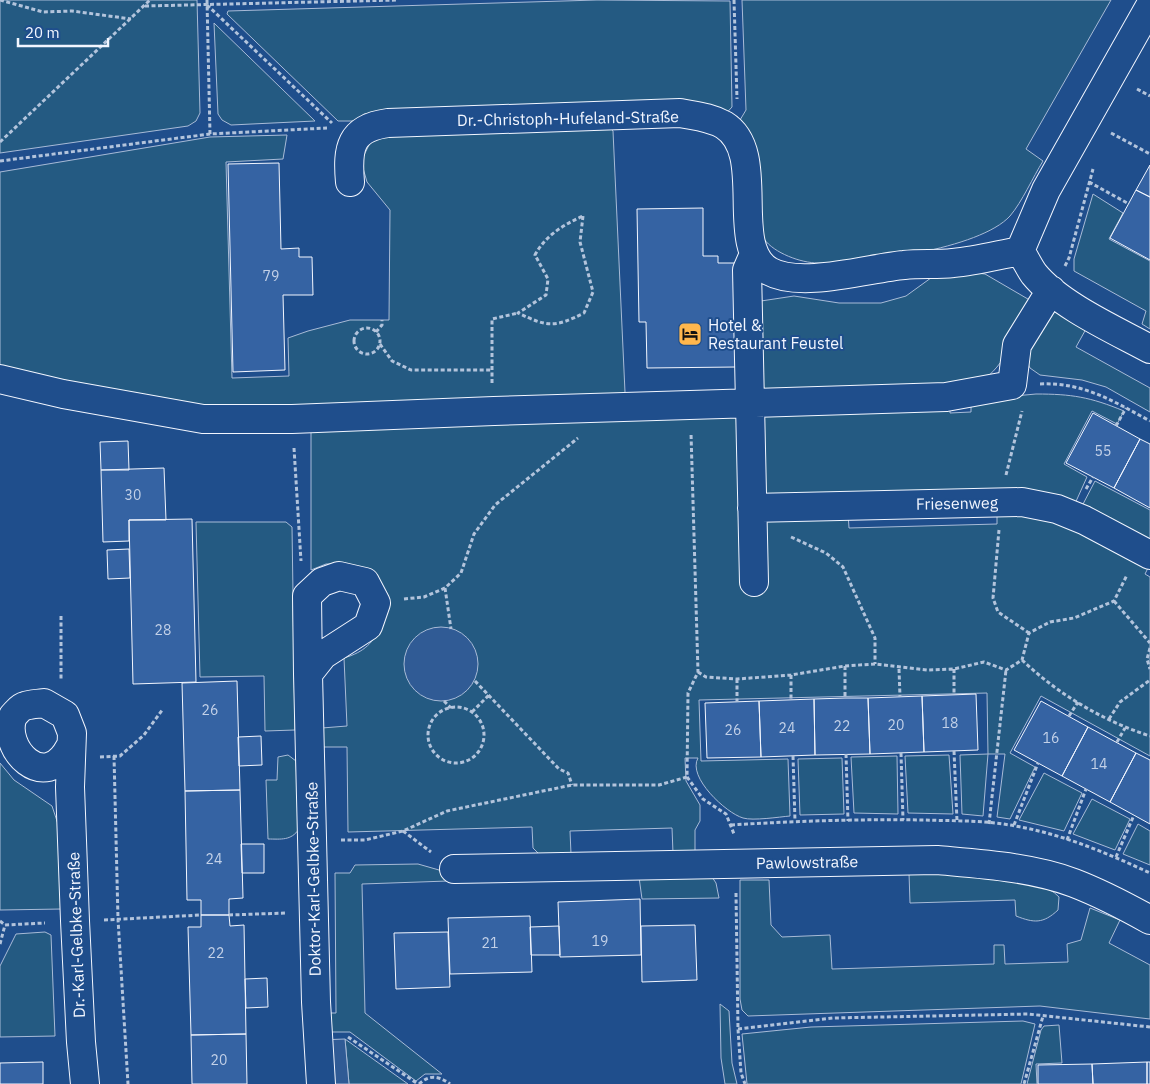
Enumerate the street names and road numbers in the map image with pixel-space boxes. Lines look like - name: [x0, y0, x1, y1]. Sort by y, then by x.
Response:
- street label: Dr.-Christoph-Hufeland-Straße: [457, 106, 679, 130]
- street label: Friesenweg: [916, 492, 999, 514]
- street label: Doktor-Karl-Gelbke-Straße: [301, 781, 325, 976]
- street label: Dr.-Karl-Gelbke-Straße: [63, 851, 89, 1018]
- street label: Pawlowstraße: [756, 851, 859, 873]

